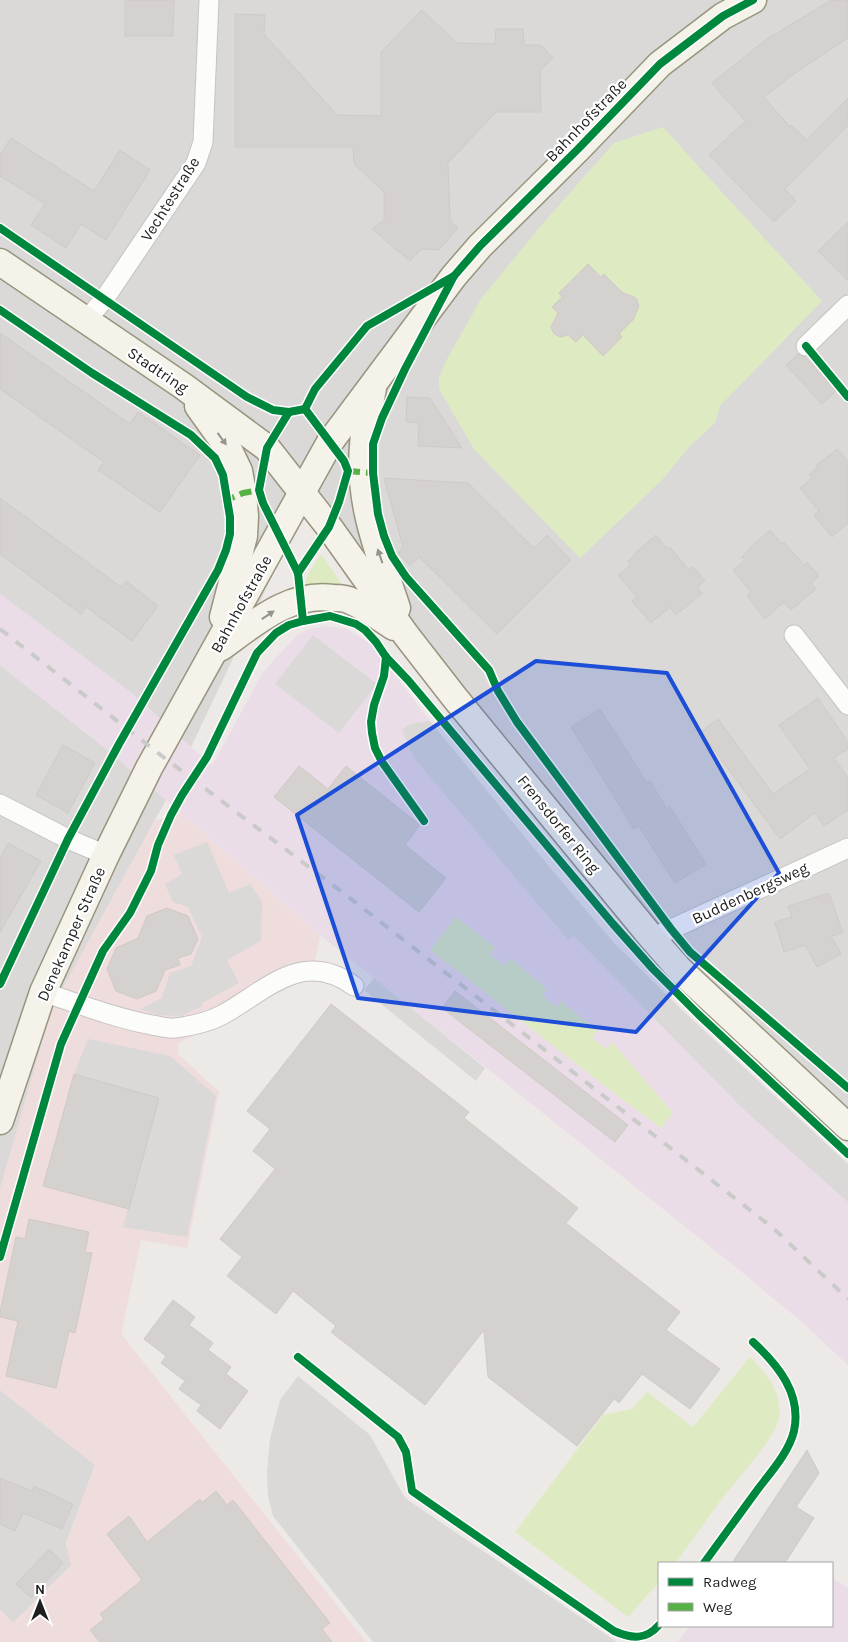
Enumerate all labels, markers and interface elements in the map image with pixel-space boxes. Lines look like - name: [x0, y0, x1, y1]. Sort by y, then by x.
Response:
- street label: Bahnhofstraße: [541, 74, 631, 166]
- street label: Vechtestraße: [137, 153, 203, 245]
- street label: Stadtring: [124, 343, 192, 397]
- one-way arrow: [217, 432, 227, 446]
- one-way arrow: [375, 548, 383, 563]
- street label: Bahnhofstraße: [206, 552, 276, 656]
- one-way arrow: [261, 610, 274, 619]
- street label: Frensdorfer Ring: [514, 771, 604, 877]
- street label: Buddenbergsweg: [689, 858, 811, 928]
- street label: Denekamper Straße: [33, 864, 109, 1004]
- legend: [658, 1562, 833, 1627]
- text: Radweg: [703, 1573, 757, 1591]
- north arrow: [15, 1577, 65, 1627]
- text: N: [35, 1581, 45, 1598]
- text: Weg: [703, 1598, 733, 1616]

